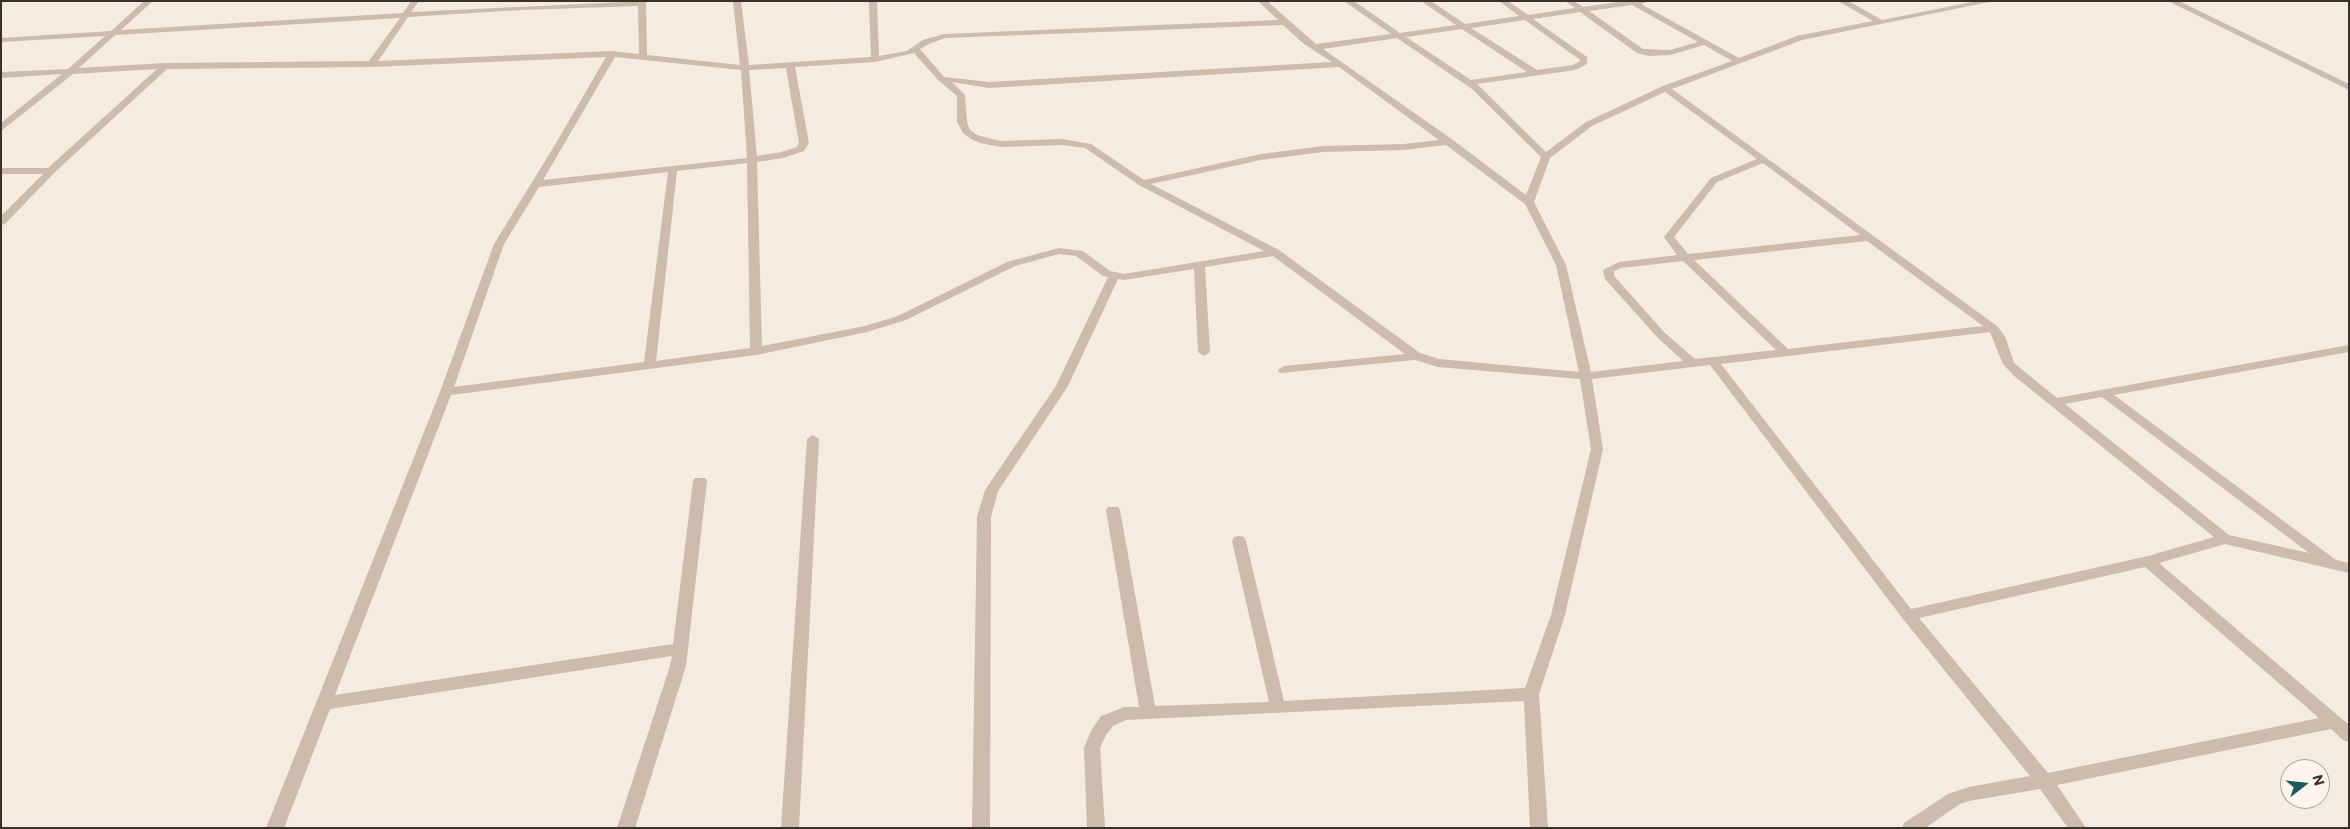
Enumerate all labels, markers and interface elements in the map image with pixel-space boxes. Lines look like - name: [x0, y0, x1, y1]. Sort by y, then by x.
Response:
- north arrow: [2280, 759, 2330, 809]
- text: N: [2309, 773, 2329, 787]

